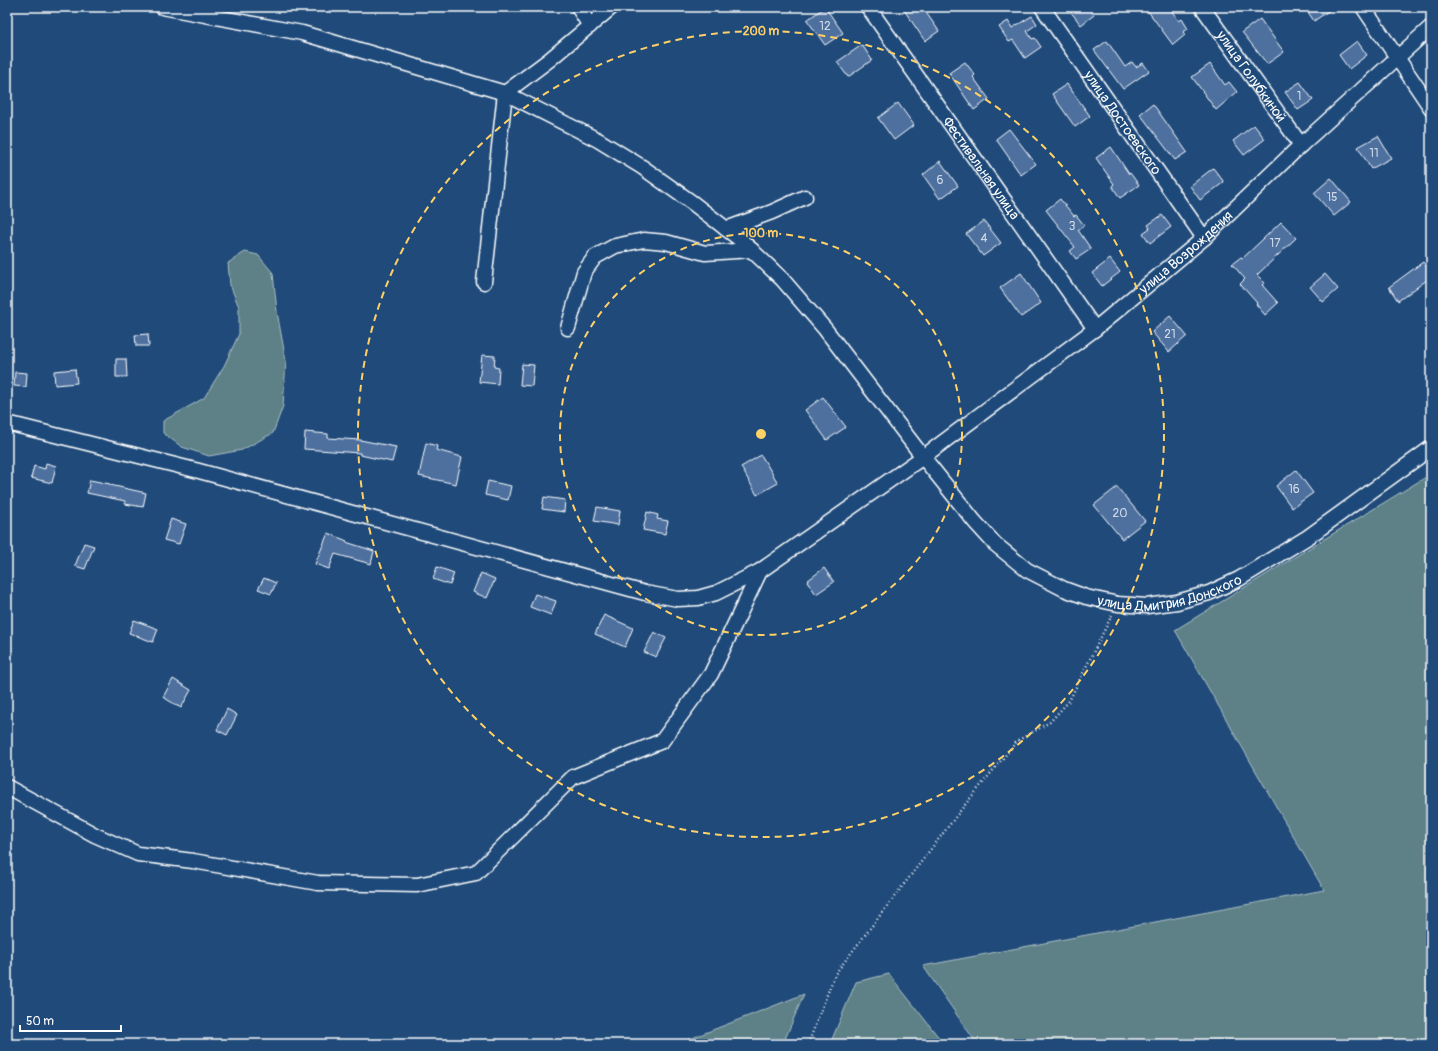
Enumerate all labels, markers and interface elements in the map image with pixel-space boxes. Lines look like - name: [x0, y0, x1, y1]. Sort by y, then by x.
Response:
- house number: 12: [819, 19, 831, 34]
- text: 200 m: [743, 24, 780, 39]
- street label: улица Голубкиной: [1212, 26, 1290, 125]
- street label: улица Достоевского: [1080, 66, 1166, 178]
- house number: 1: [1297, 89, 1301, 104]
- street label: Фестивальная улица: [940, 113, 1024, 223]
- house number: 11: [1369, 146, 1379, 161]
- house number: 6: [937, 173, 944, 188]
- house number: 15: [1326, 190, 1338, 205]
- street label: улица Возрождения: [1135, 207, 1236, 298]
- house number: 3: [1069, 219, 1076, 234]
- text: 100 m: [744, 226, 779, 241]
- house number: 4: [981, 231, 988, 246]
- house number: 17: [1269, 236, 1281, 251]
- house number: 21: [1164, 327, 1176, 342]
- centre of rings: [754, 427, 768, 441]
- house number: 16: [1288, 482, 1300, 497]
- house number: 20: [1113, 506, 1127, 521]
- street label: улица Дмитрия Донского: [1095, 570, 1245, 615]
- scale bar: [20, 1007, 121, 1033]
- text: 50 m: [26, 1014, 54, 1029]

